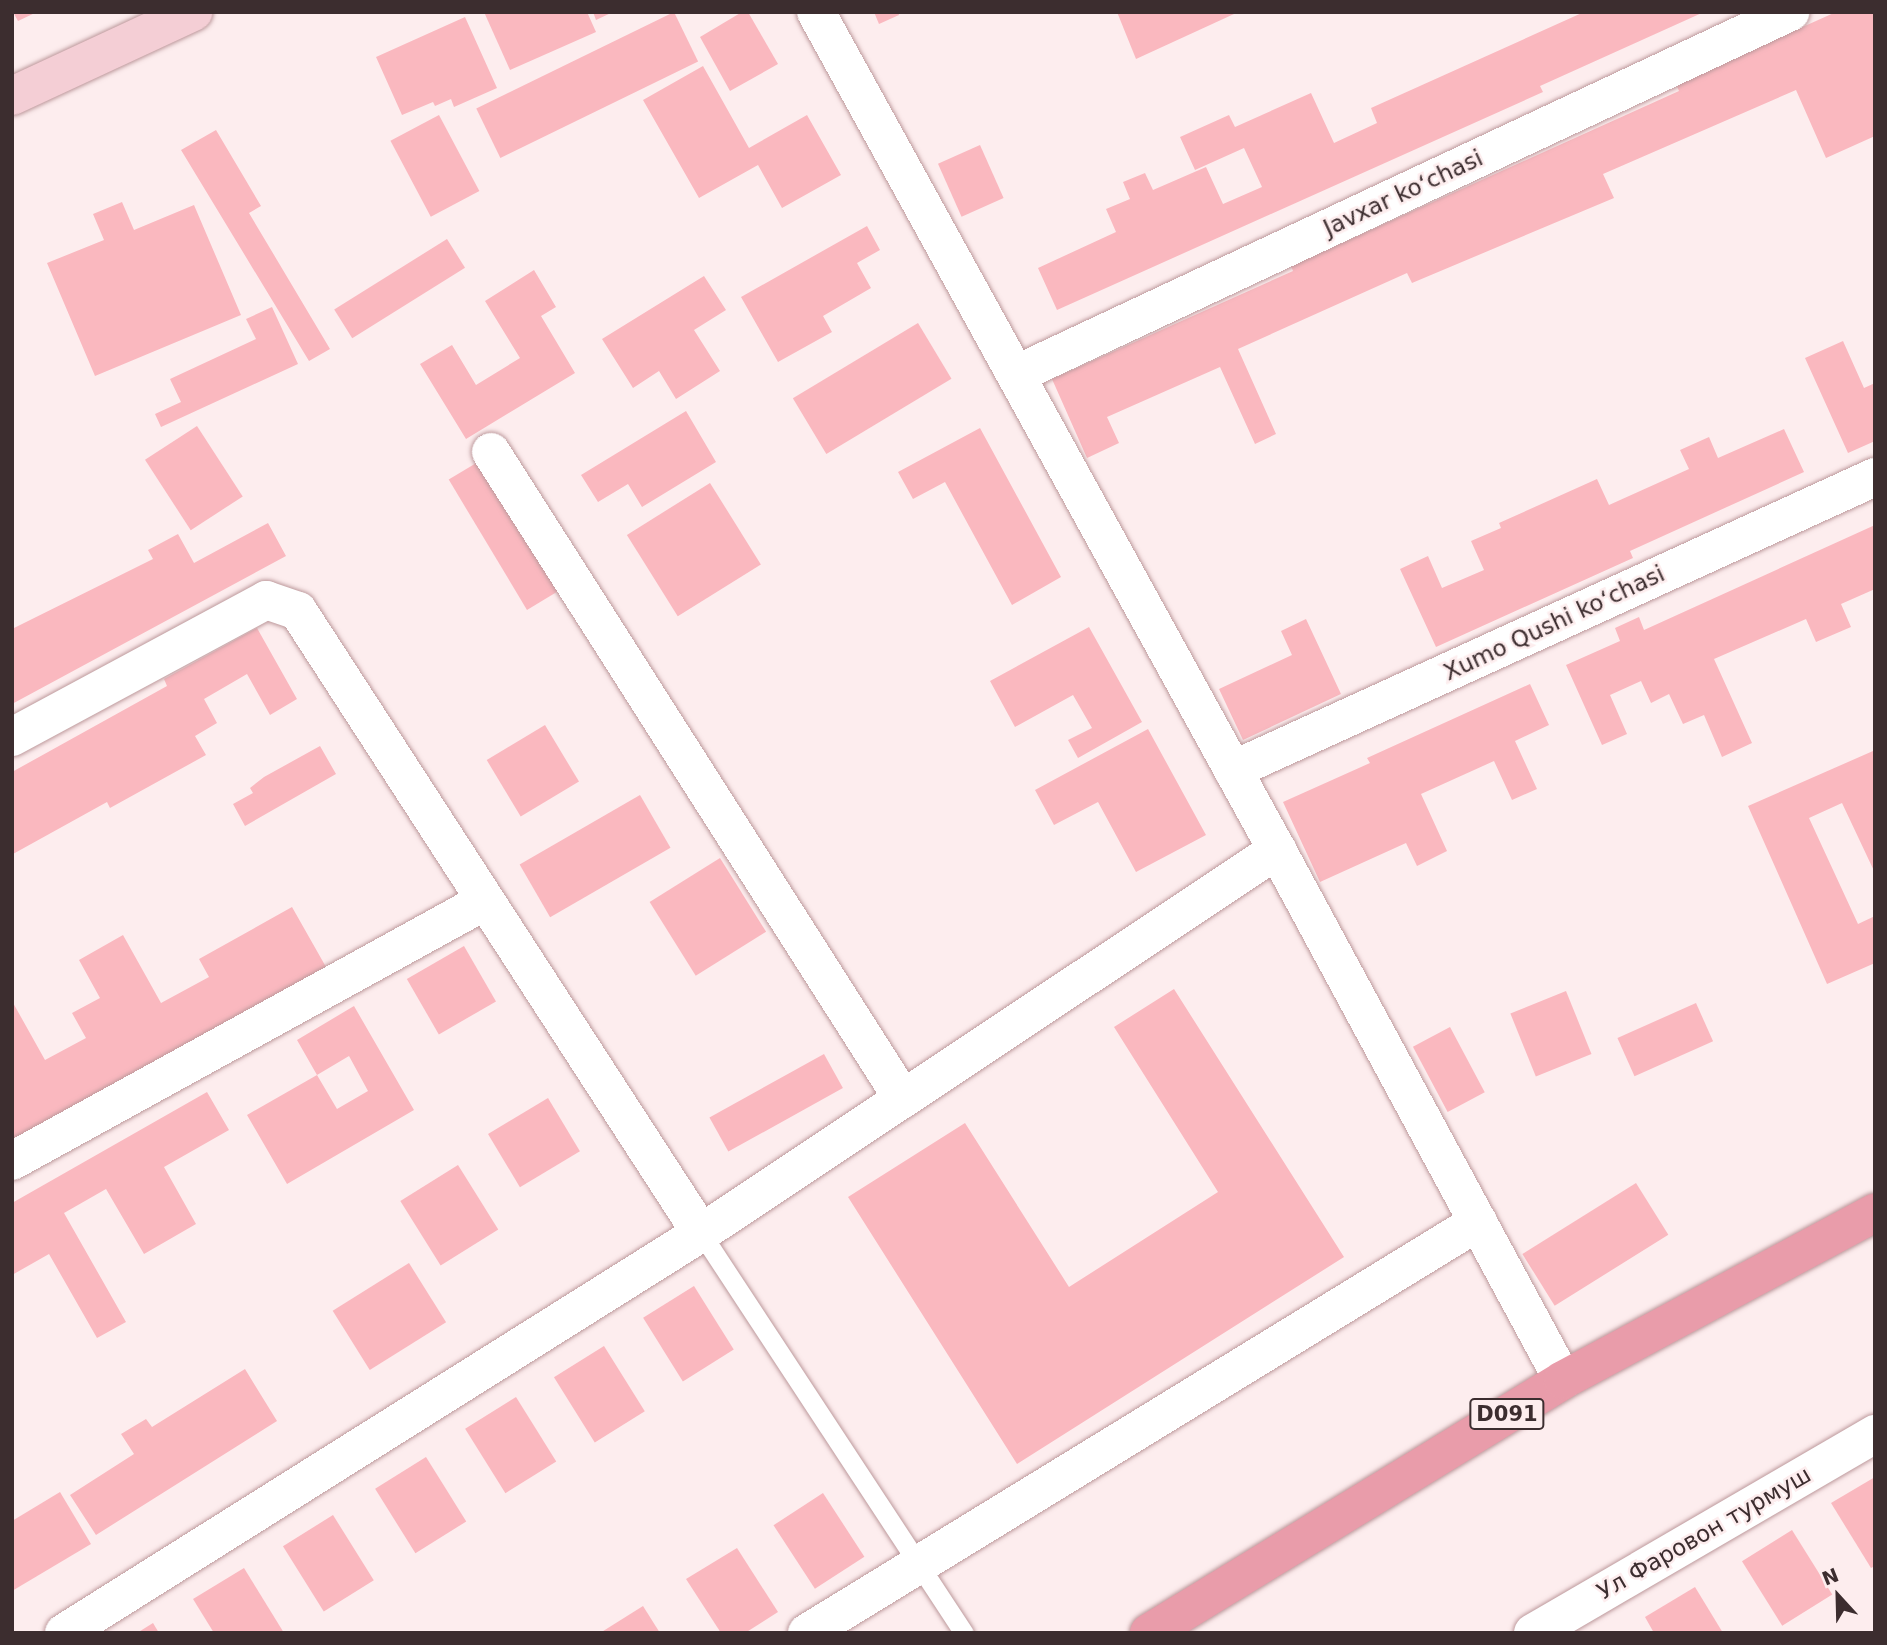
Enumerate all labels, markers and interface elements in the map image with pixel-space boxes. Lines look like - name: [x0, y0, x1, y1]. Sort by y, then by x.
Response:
- street label: Javxar koʻchasi: [1319, 144, 1487, 242]
- street label: Xumo Qushi koʻchasi: [1439, 560, 1669, 686]
- road number: D091: [1468, 1396, 1546, 1432]
- street label: Ул Фаровон турмуш: [1592, 1461, 1816, 1605]
- north arrow: [1803, 1561, 1873, 1631]
- text: N: [1819, 1563, 1842, 1590]

